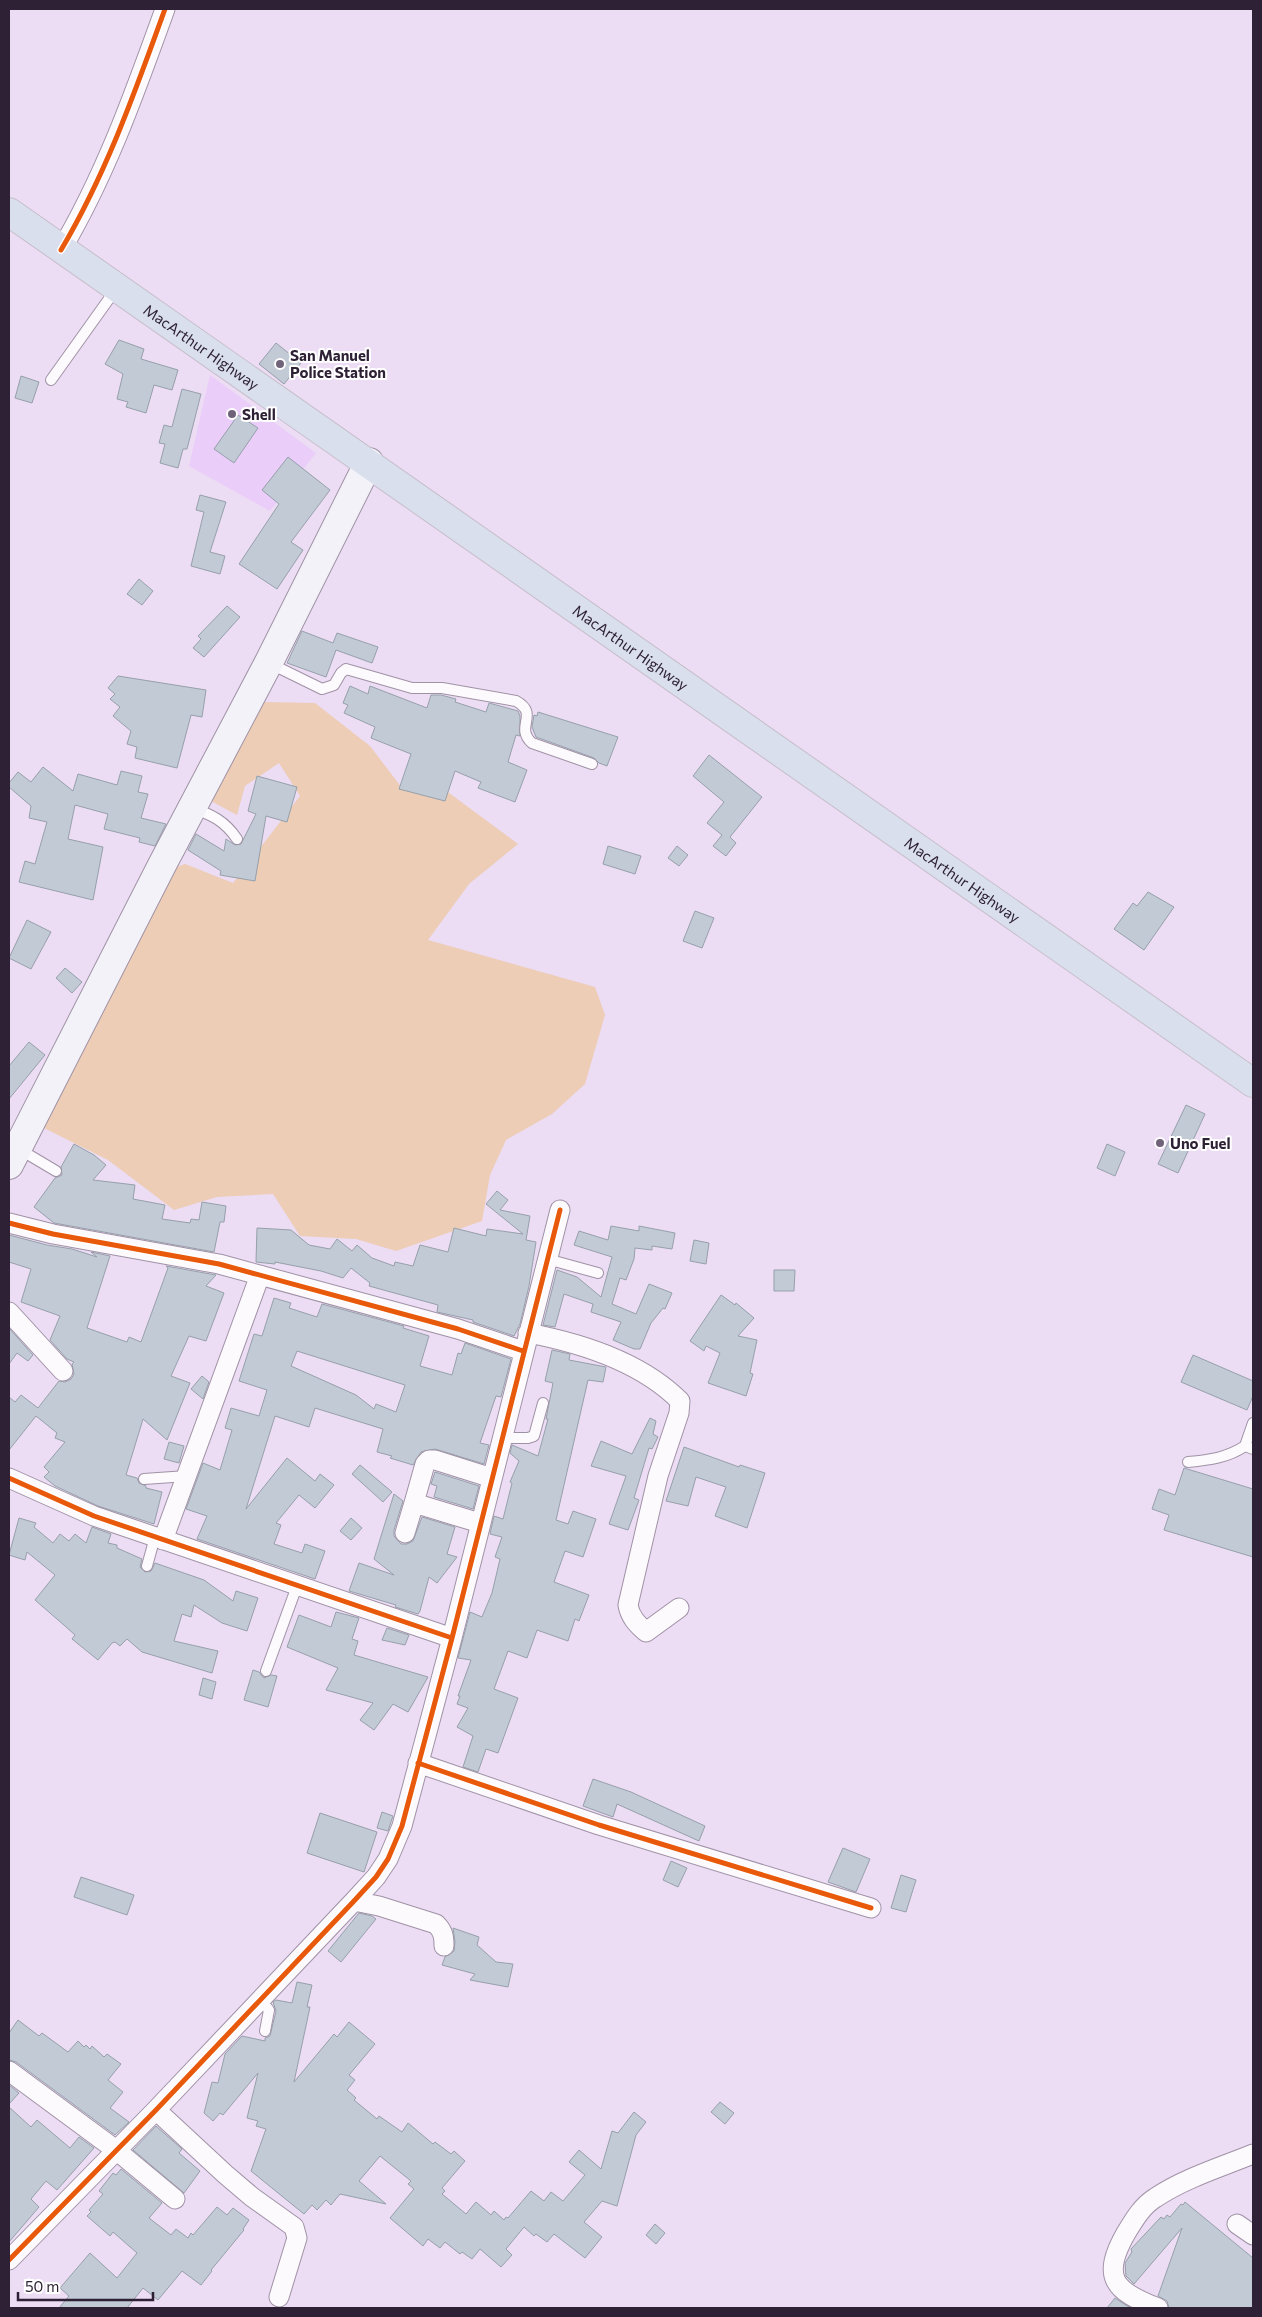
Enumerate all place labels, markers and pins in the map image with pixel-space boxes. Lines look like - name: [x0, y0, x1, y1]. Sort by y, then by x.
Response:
- place label: San Manuel Police Station: [290, 346, 386, 381]
- marker: San Manuel Police Station: [274, 358, 286, 370]
- place label: Shell: [242, 405, 276, 423]
- marker: Shell: [226, 408, 238, 420]
- place label: Uno Fuel: [1170, 1134, 1231, 1152]
- marker: Uno Fuel: [1154, 1137, 1166, 1149]

